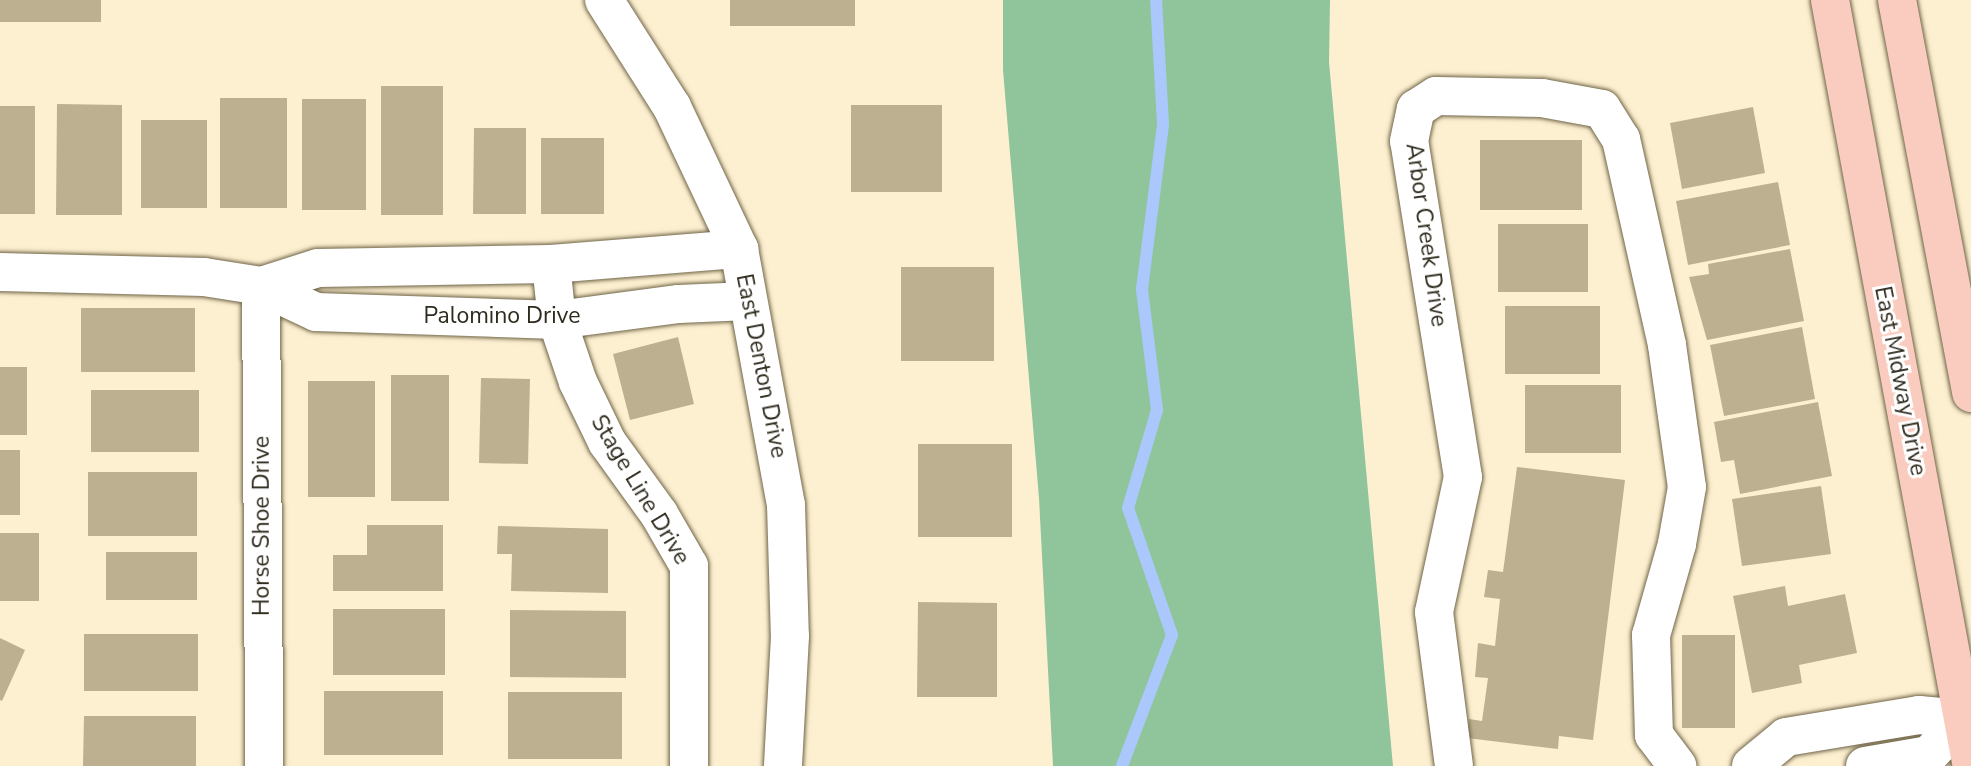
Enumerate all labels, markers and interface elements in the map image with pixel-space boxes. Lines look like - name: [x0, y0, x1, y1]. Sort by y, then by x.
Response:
- street label: Arbor Creek Drive: [1399, 141, 1453, 329]
- street label: East Denton Drive: [730, 272, 792, 460]
- street label: East Midway Drive: [1868, 284, 1932, 478]
- street label: Palomino Drive: [423, 302, 581, 330]
- street label: Stage Line Drive: [585, 410, 695, 570]
- street label: Horse Shoe Drive: [248, 436, 276, 616]

